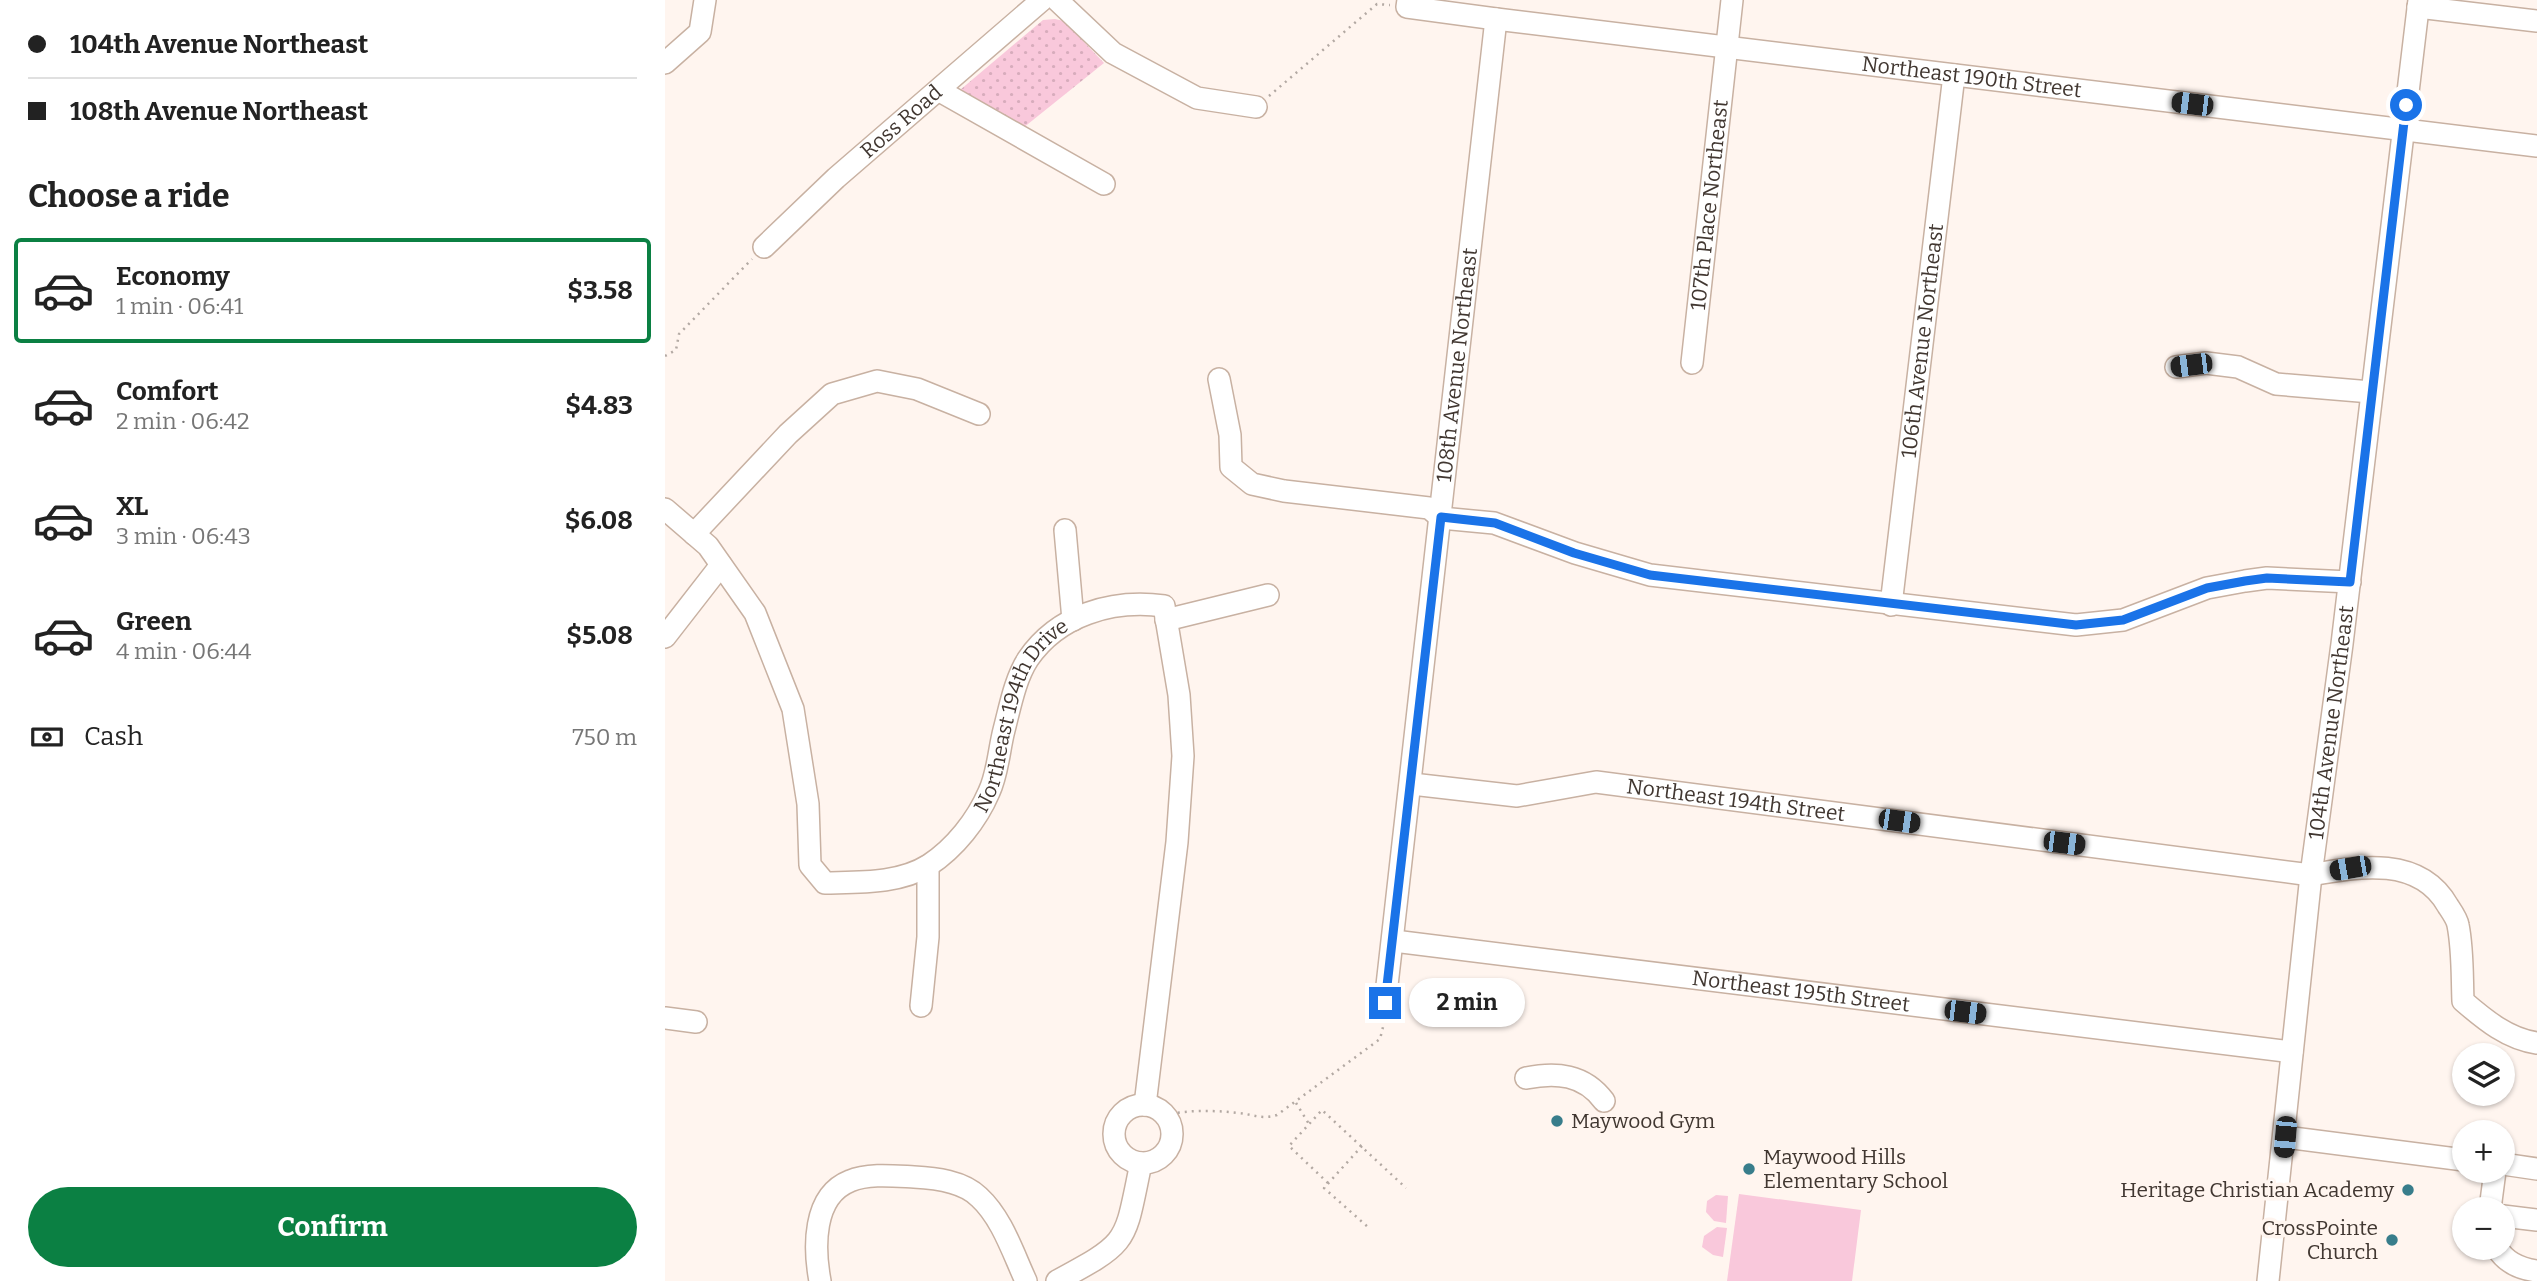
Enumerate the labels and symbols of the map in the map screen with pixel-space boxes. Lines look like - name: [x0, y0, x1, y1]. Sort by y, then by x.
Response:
- street label: Northeast 190th Street: [1860, 51, 2083, 103]
- street label: Ross Road: [855, 79, 947, 164]
- route start: [2390, 89, 2422, 121]
- car: [2170, 91, 2215, 117]
- street label: 107th Place Northeast: [1685, 98, 1734, 312]
- street label: 106th Avenue Northeast: [1896, 222, 1949, 460]
- street label: 108th Avenue Northeast: [1431, 246, 1483, 484]
- car: [2169, 352, 2214, 378]
- street label: 104th Avenue Northeast: [2303, 604, 2360, 841]
- street label: Northeast 194th Drive: [968, 613, 1073, 817]
- street label: Northeast 194th Street: [1625, 773, 1847, 827]
- car: [1877, 808, 1922, 834]
- car: [2042, 830, 2087, 856]
- car: [2328, 854, 2373, 882]
- street label: Northeast 195th Street: [1691, 965, 1912, 1018]
- callout: 2 min: [1409, 978, 1525, 1028]
- route end: [1369, 987, 1401, 1019]
- car: [1943, 999, 1988, 1025]
- place label: Maywood Gym: [1571, 1108, 1715, 1134]
- marker: Maywood Gym: [1549, 1113, 1565, 1129]
- car: [2273, 1115, 2298, 1159]
- place label: Maywood Hills Elementary School: [1763, 1144, 1948, 1194]
- marker: Maywood Hills Elementary School: [1741, 1161, 1757, 1177]
- place label: Heritage Christian Academy: [2120, 1177, 2395, 1203]
- marker: Heritage Christian Academy: [2400, 1182, 2416, 1198]
- place label: CrossPointe Church: [2262, 1215, 2378, 1265]
- marker: CrossPointe Church: [2384, 1232, 2400, 1248]

